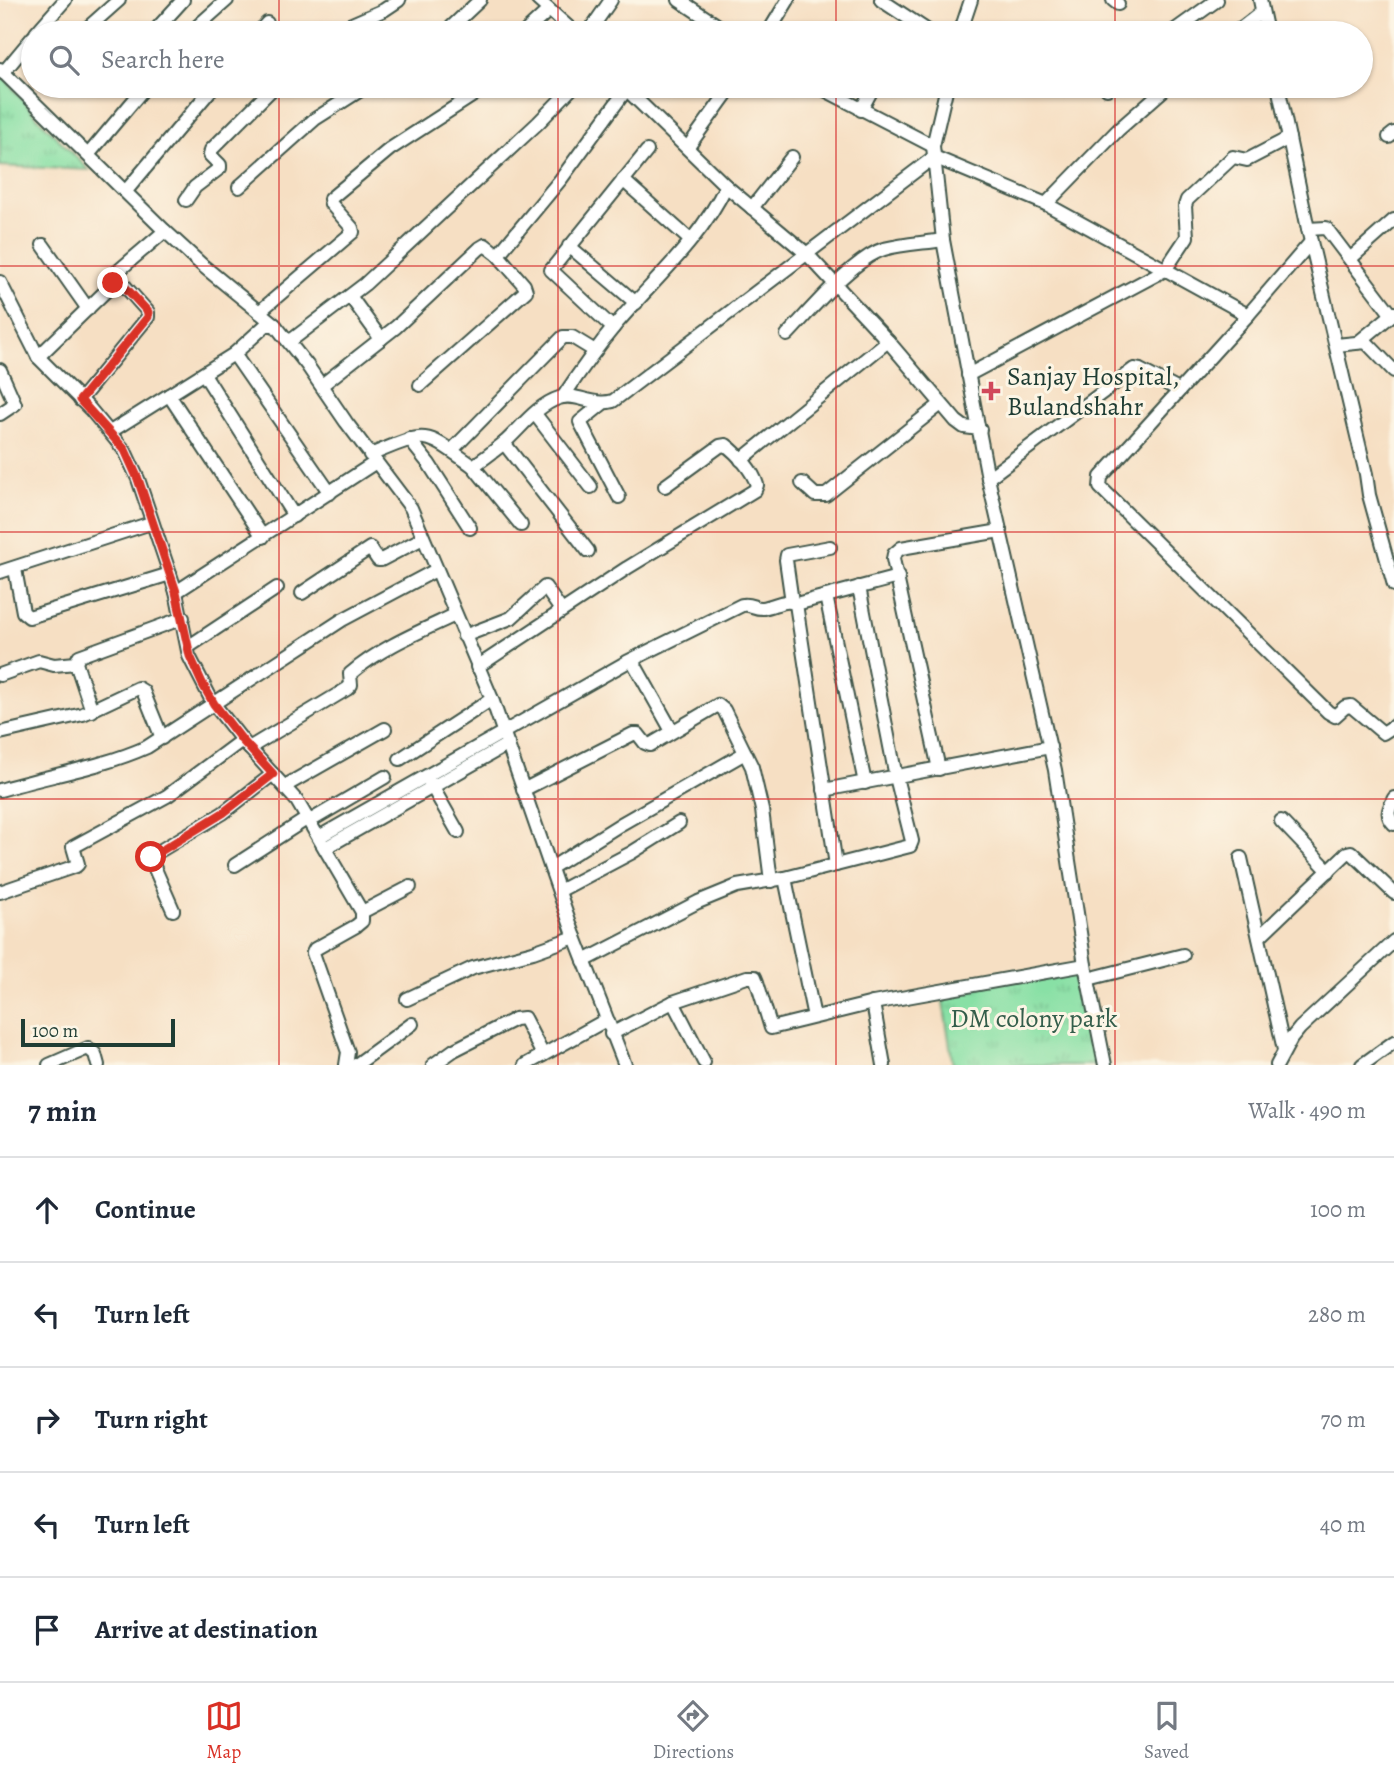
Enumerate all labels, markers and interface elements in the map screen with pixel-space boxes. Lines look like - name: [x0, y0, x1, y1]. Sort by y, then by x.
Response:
- search box: [21, 21, 1373, 98]
- icon: search: [45, 41, 83, 79]
- text: Search here: [101, 42, 225, 77]
- route end: [97, 267, 128, 298]
- place label: Sanjay Hospital, Bulandshahr: [1007, 359, 1180, 424]
- marker: Sanjay Hospital, Bulandshahr: [981, 381, 1001, 401]
- route start: [135, 841, 166, 872]
- park label: DM colony park: [950, 1001, 1118, 1036]
- scale bar: [21, 1016, 175, 1048]
- text: 100 m: [32, 1018, 78, 1044]
- text: 7 min: [28, 1091, 97, 1131]
- text: Walk · 490 m: [1248, 1095, 1366, 1126]
- icon: ahead: [28, 1191, 66, 1229]
- text: Continue: [95, 1192, 196, 1227]
- text: 100 m: [1310, 1194, 1366, 1225]
- icon: left: [28, 1296, 66, 1334]
- text: Turn left: [95, 1297, 190, 1332]
- text: 280 m: [1308, 1299, 1366, 1330]
- icon: right: [28, 1401, 66, 1439]
- text: Turn right: [95, 1402, 208, 1437]
- text: 70 m: [1320, 1404, 1366, 1435]
- icon: left: [28, 1506, 66, 1544]
- text: Turn left: [95, 1507, 190, 1542]
- text: 40 m: [1320, 1509, 1366, 1540]
- icon: arrive: [28, 1611, 66, 1649]
- text: Arrive at destination: [95, 1612, 318, 1647]
- tab: Map: [205, 1697, 243, 1765]
- tab: Directions: [653, 1697, 734, 1765]
- tab: Saved: [1144, 1697, 1189, 1765]

